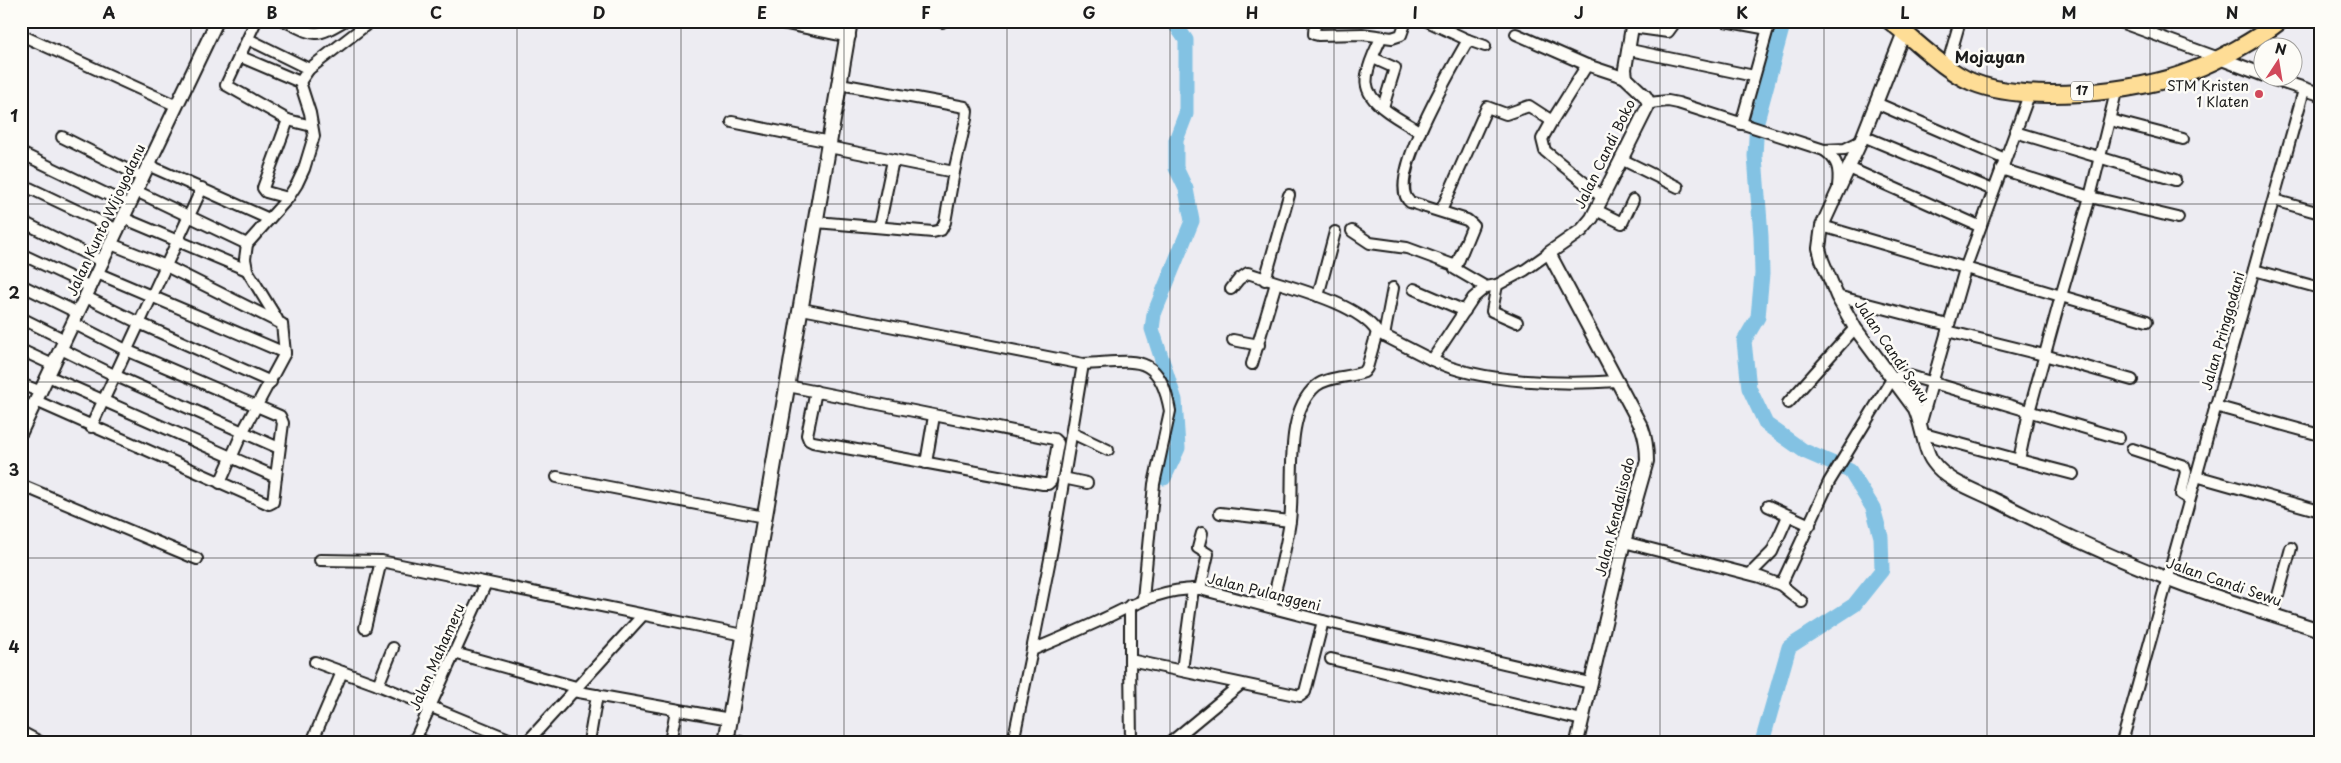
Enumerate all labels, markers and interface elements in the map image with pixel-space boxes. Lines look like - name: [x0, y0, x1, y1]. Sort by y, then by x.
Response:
- text: A: [103, 0, 116, 24]
- text: B: [267, 0, 278, 24]
- text: C: [430, 0, 442, 24]
- text: D: [593, 0, 605, 24]
- text: E: [757, 0, 767, 24]
- text: F: [921, 0, 931, 24]
- text: G: [1082, 0, 1096, 24]
- text: H: [1246, 0, 1258, 24]
- text: I: [1412, 0, 1418, 24]
- text: J: [1574, 0, 1584, 24]
- text: K: [1736, 0, 1748, 24]
- text: L: [1900, 0, 1910, 24]
- text: M: [2061, 0, 2077, 24]
- text: N: [2226, 0, 2238, 24]
- text: N: [2273, 37, 2288, 60]
- north arrow: [2254, 38, 2304, 88]
- district label: Mojayan: [1955, 44, 2025, 68]
- place label: STM Kristen 1 Klaten: [2167, 75, 2249, 112]
- road number: 17: [2071, 82, 2093, 100]
- marker: STM Kristen 1 Klaten: [2253, 88, 2265, 100]
- street label: Jalan Candi Boko: [1569, 95, 1640, 212]
- text: 1: [10, 103, 18, 127]
- street label: Jalan Kunto Wijoyodanu: [61, 140, 150, 299]
- street label: Jalan Pringgodani: [2196, 269, 2250, 393]
- text: 2: [8, 280, 20, 304]
- street label: Jalan Candi Sewu: [1850, 295, 1935, 407]
- street label: Jalan Kendalisodo: [1590, 455, 1640, 579]
- text: 3: [9, 457, 19, 481]
- street label: Jalan Candi Sewu: [2164, 552, 2285, 611]
- street label: Jalan Pulanggeni: [1205, 567, 1323, 616]
- street label: Jalan Mahameru: [404, 600, 470, 714]
- text: 4: [9, 634, 20, 658]

